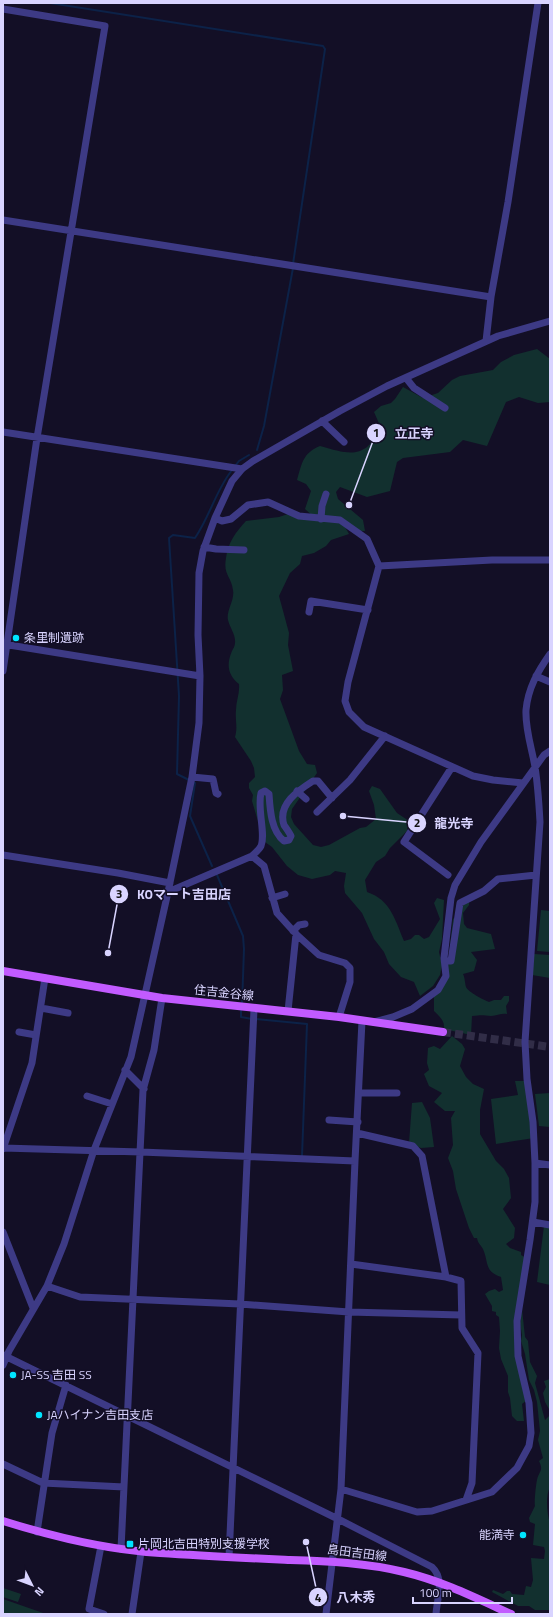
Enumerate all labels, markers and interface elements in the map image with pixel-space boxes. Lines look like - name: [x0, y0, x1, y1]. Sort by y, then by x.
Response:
- callout: 立正寺: [366, 421, 441, 446]
- text: 1: [373, 423, 379, 442]
- text: 立正寺: [394, 423, 434, 443]
- place label: 条里制遺跡: [24, 628, 84, 647]
- marker: 条里制遺跡: [11, 633, 21, 643]
- callout: 龍光寺: [407, 811, 482, 836]
- text: 2: [414, 813, 420, 832]
- text: 龍光寺: [434, 813, 474, 833]
- callout: KOマート吉田店: [109, 882, 239, 907]
- text: 3: [116, 884, 122, 903]
- text: KOマート吉田店: [137, 884, 231, 904]
- street label: 住吉金谷線: [193, 980, 255, 1005]
- place label: JA-SS 吉田 SS: [21, 1365, 92, 1384]
- marker: JA-SS 吉田 SS: [8, 1370, 18, 1380]
- place label: JAハイナン吉田支店: [47, 1405, 153, 1424]
- marker: JAハイナン吉田支店: [34, 1410, 44, 1420]
- place label: 能満寺: [479, 1525, 515, 1544]
- marker: 能満寺: [518, 1530, 528, 1540]
- place label: 片岡北吉田特別支援学校: [138, 1534, 270, 1553]
- marker: 片岡北吉田特別支援学校: [125, 1539, 135, 1549]
- street label: 島田吉田線: [326, 1539, 388, 1566]
- north arrow: [12, 1565, 52, 1605]
- scale bar: [413, 1579, 512, 1605]
- text: 100 m: [419, 1583, 452, 1602]
- text: N: [31, 1584, 48, 1600]
- callout: 八木秀: [308, 1585, 383, 1610]
- text: 八木秀: [336, 1587, 376, 1607]
- text: 4: [315, 1588, 322, 1607]

